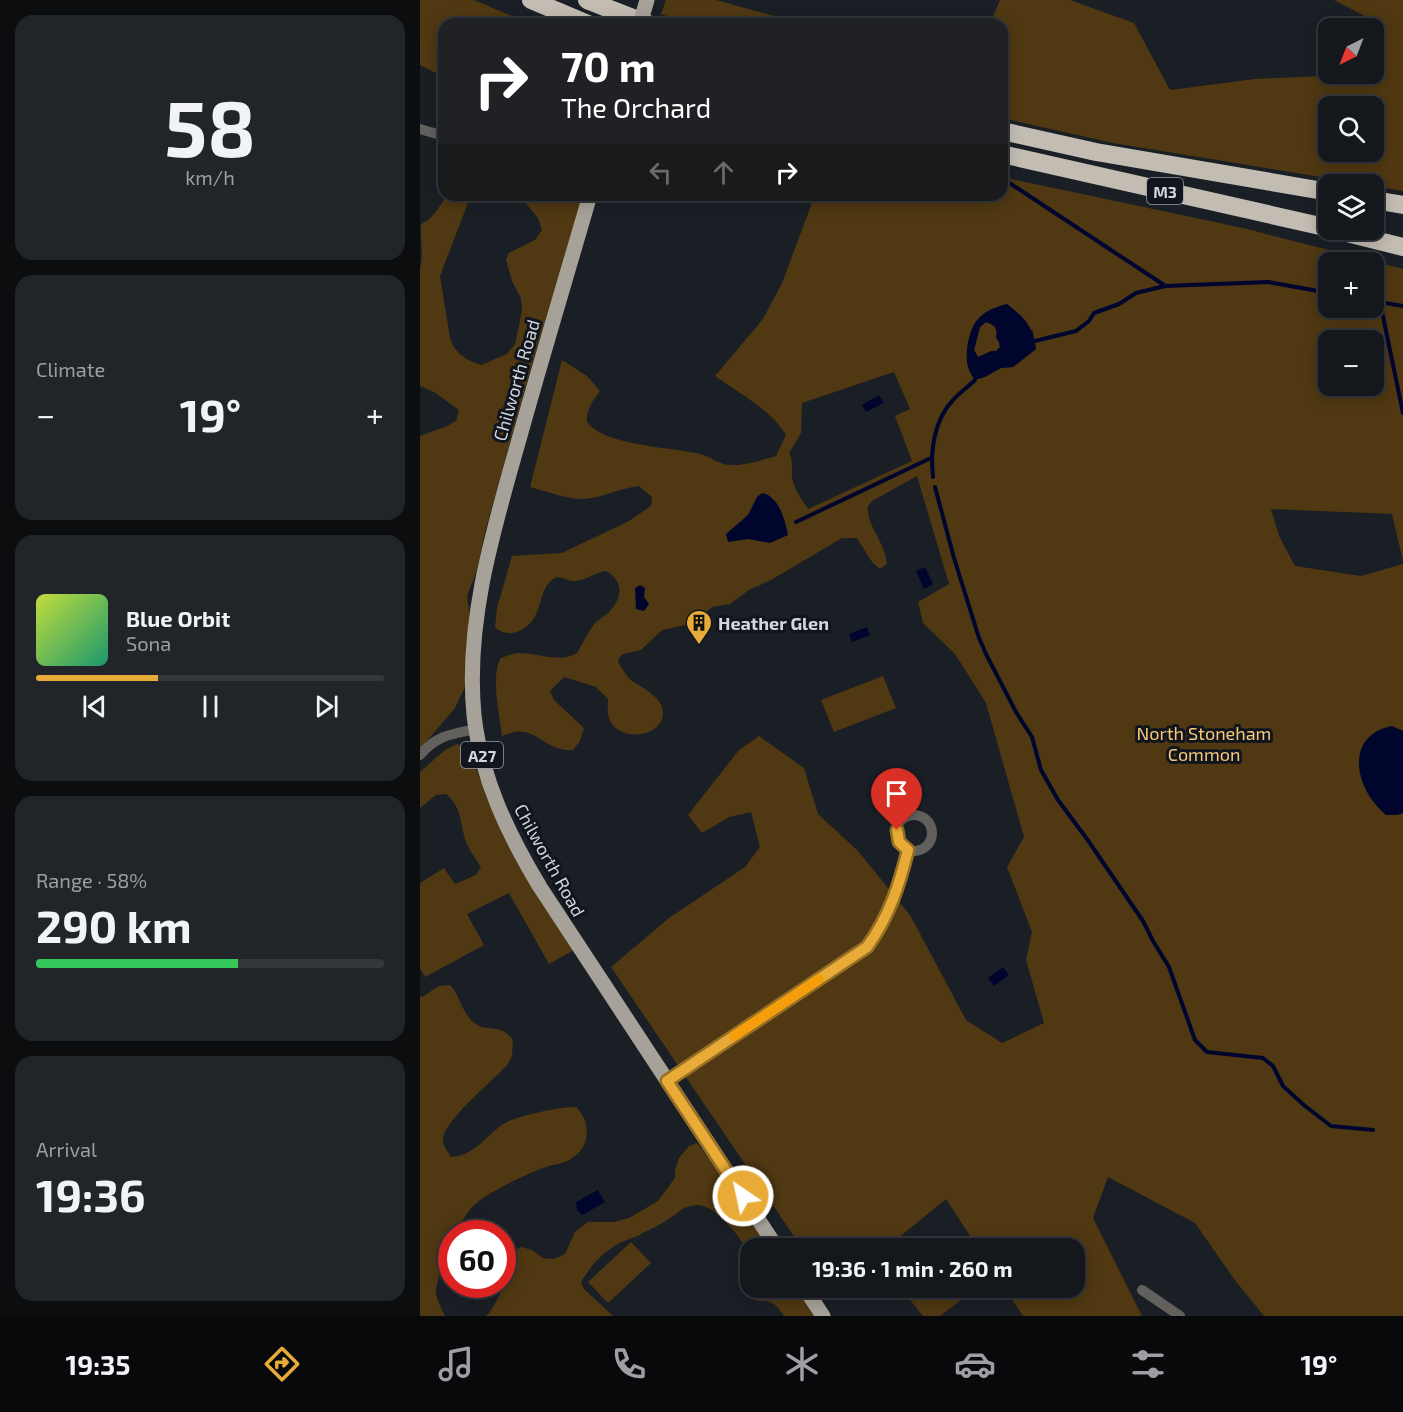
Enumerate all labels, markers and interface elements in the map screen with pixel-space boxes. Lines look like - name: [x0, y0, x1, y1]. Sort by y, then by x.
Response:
- north arrow: [1318, 18, 1384, 84]
- map controls: [1318, 18, 1384, 396]
- text: 70 m: [561, 40, 656, 90]
- icon: right: [462, 42, 540, 120]
- text: 58: [164, 79, 256, 173]
- text: The Orchard: [561, 91, 711, 123]
- button: search: [1318, 96, 1384, 162]
- icon: left: [644, 156, 677, 189]
- icon: ahead: [707, 156, 740, 189]
- icon: right: [770, 156, 803, 189]
- text: km/h: [185, 165, 235, 189]
- button: layers: [1318, 174, 1384, 240]
- road number: M3: [1147, 178, 1183, 204]
- button: +: [1318, 252, 1384, 318]
- street label: Chilworth Road: [488, 317, 544, 443]
- button: −: [1318, 330, 1384, 396]
- text: Climate: [36, 357, 105, 381]
- text: 19°: [180, 387, 241, 441]
- text: −: [36, 394, 55, 434]
- text: +: [366, 394, 384, 434]
- text: Blue Orbit: [126, 605, 230, 631]
- building icon: Heather Glen: [684, 608, 714, 646]
- place label: Heather Glen: [718, 612, 829, 634]
- text: Sona: [126, 631, 171, 655]
- icon: previous: [78, 690, 111, 723]
- icon: pause: [194, 690, 227, 723]
- icon: next: [310, 690, 343, 723]
- park label: North Stoneham Common: [1137, 722, 1271, 765]
- road number: A27: [461, 742, 503, 768]
- pin: [871, 768, 922, 830]
- icon: arrive: [880, 777, 913, 810]
- street label: Chilworth Road: [510, 800, 590, 920]
- text: Range · 58%: [36, 868, 147, 892]
- text: 290 km: [36, 898, 192, 952]
- text: Arrival: [36, 1137, 97, 1161]
- position arrow: [711, 1164, 775, 1228]
- text: 19:36: [36, 1167, 146, 1221]
- speed limit sign: 60: [438, 1220, 516, 1298]
- text: 19:36 · 1 min · 260 m: [812, 1255, 1013, 1281]
- icon: directions: [261, 1343, 303, 1385]
- icon: music: [435, 1343, 477, 1385]
- icon: phone: [608, 1343, 650, 1385]
- icon: climate: [781, 1343, 823, 1385]
- icon: car: [954, 1343, 996, 1385]
- icon: filters: [1127, 1343, 1169, 1385]
- text: 19:35: [66, 1348, 130, 1380]
- text: 19°: [1300, 1348, 1337, 1380]

